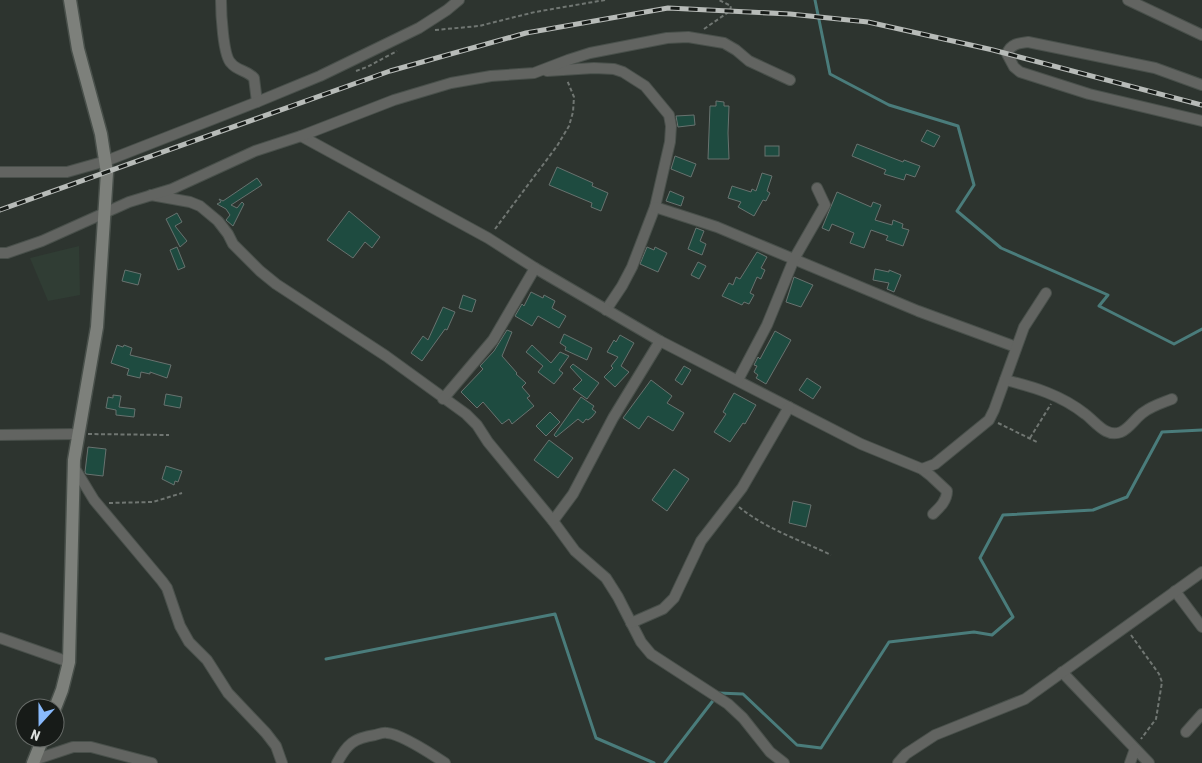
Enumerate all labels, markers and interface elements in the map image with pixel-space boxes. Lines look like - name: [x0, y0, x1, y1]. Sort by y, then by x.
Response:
- north arrow: [15, 698, 65, 748]
- text: N: [28, 726, 42, 744]

